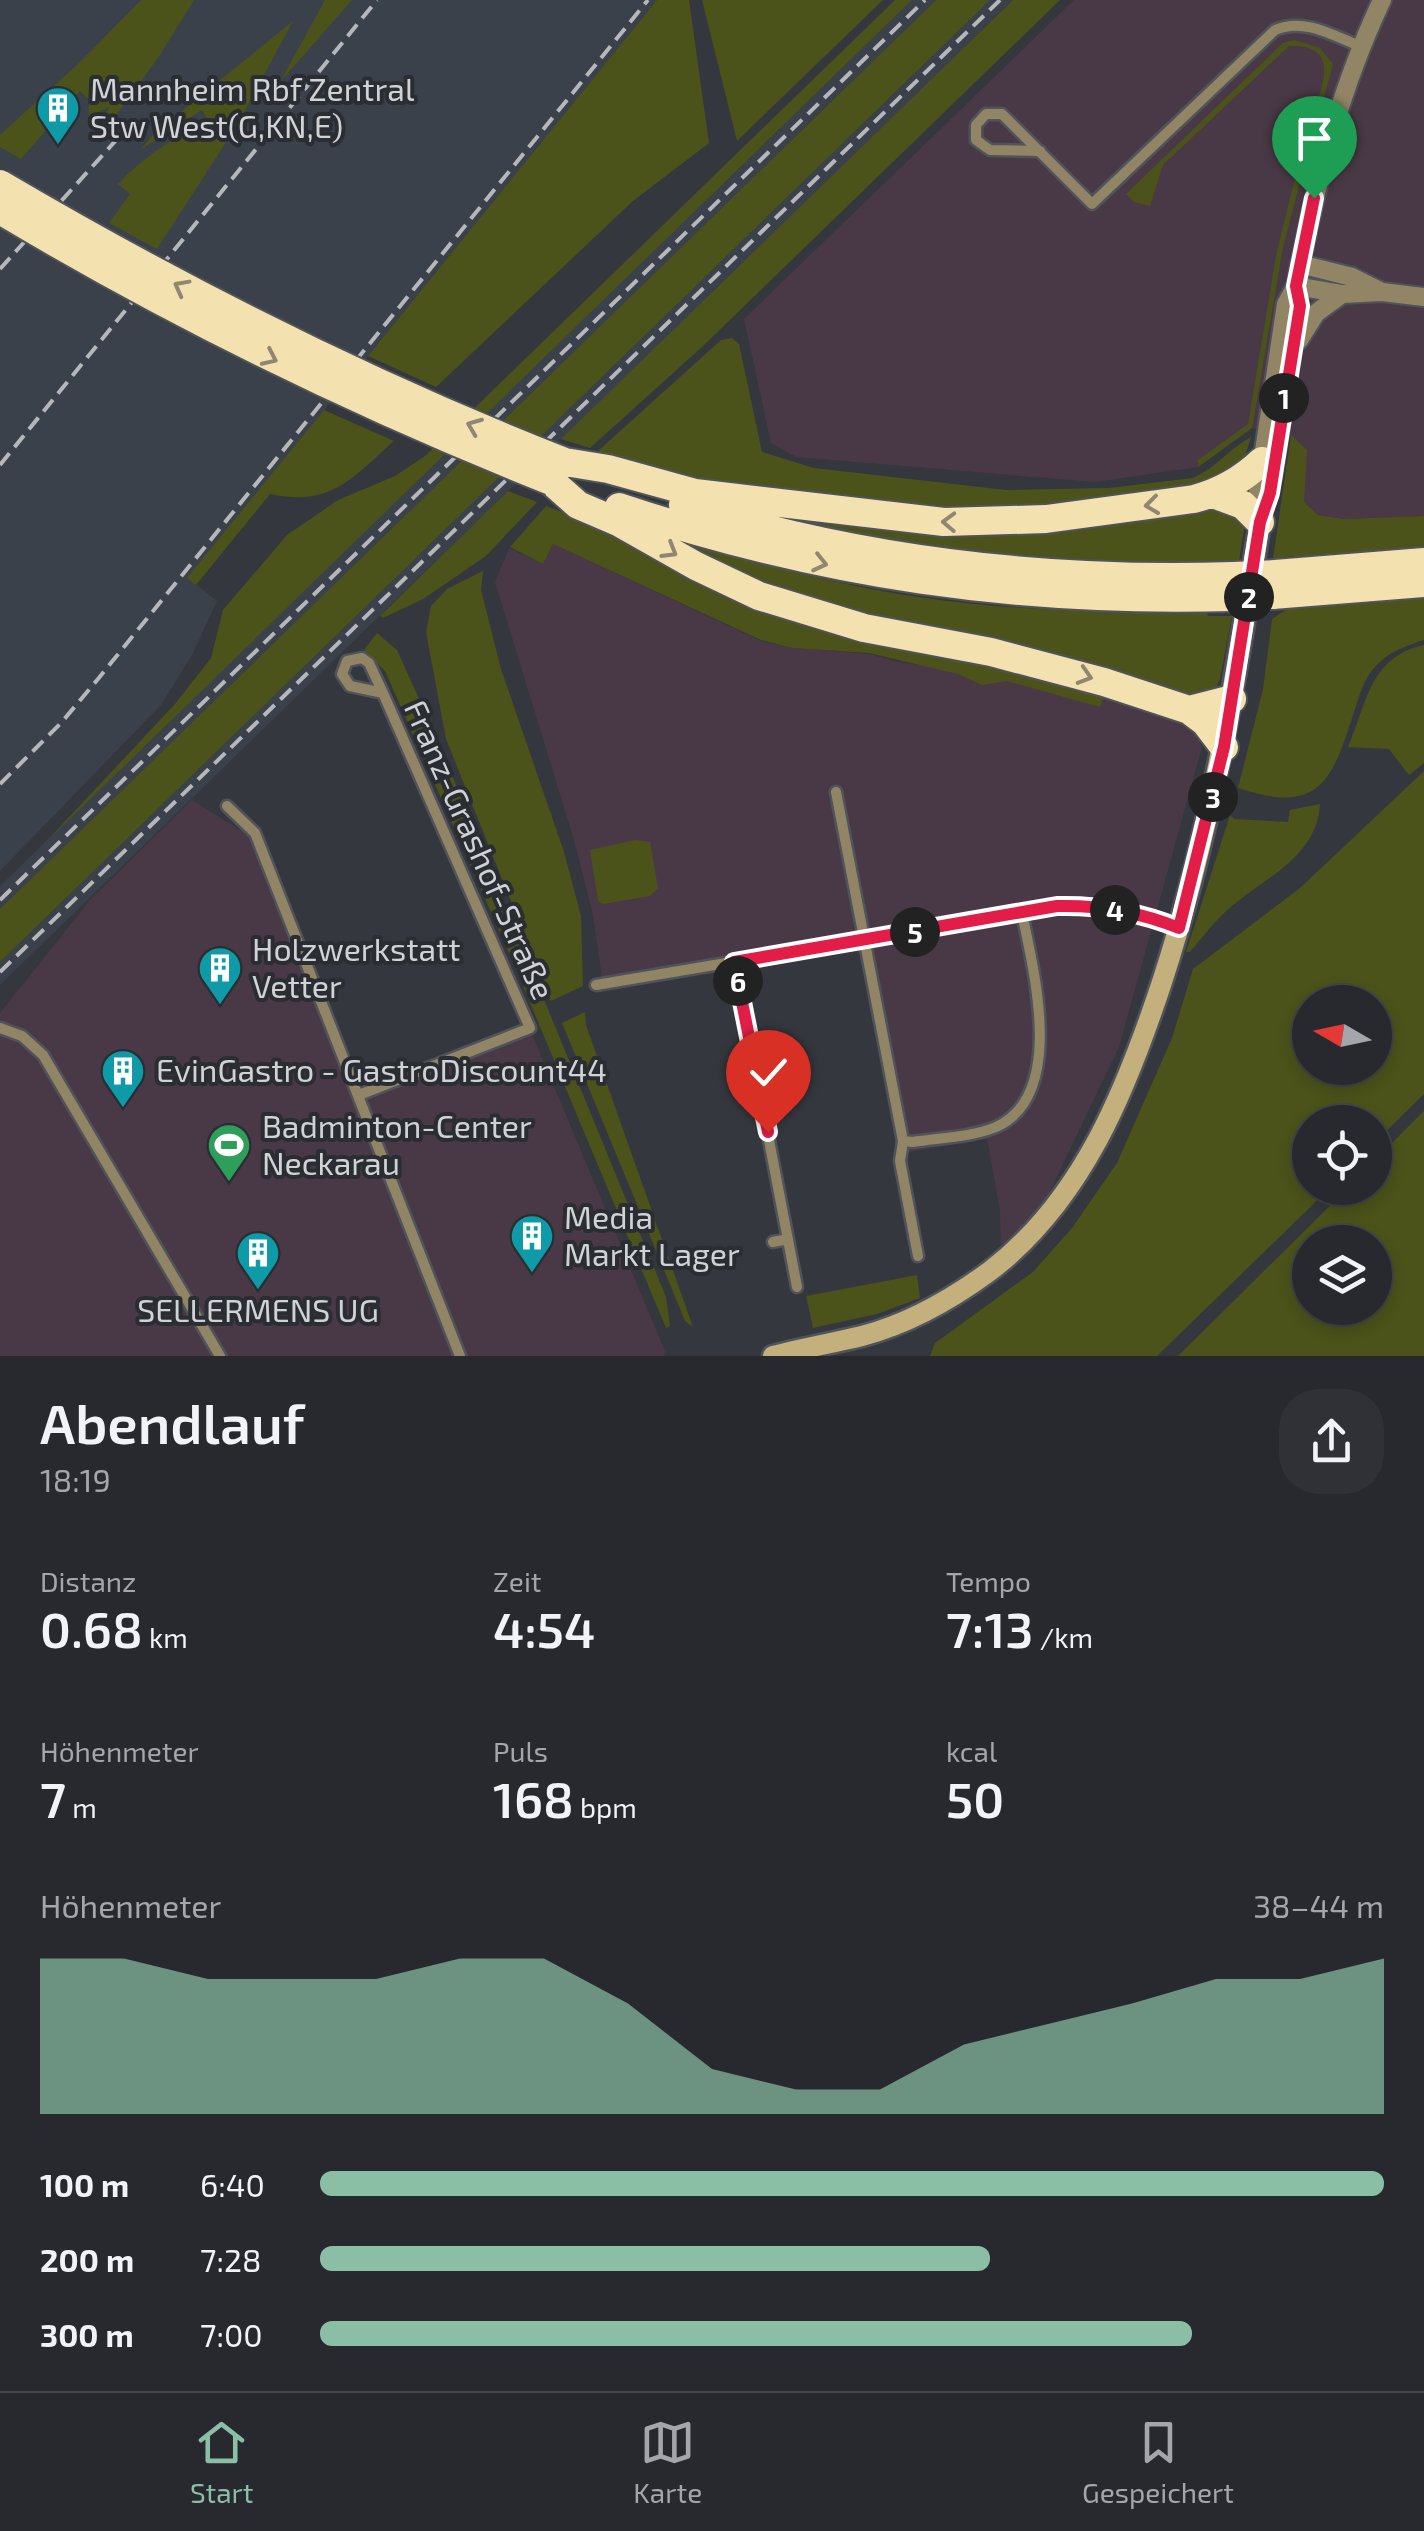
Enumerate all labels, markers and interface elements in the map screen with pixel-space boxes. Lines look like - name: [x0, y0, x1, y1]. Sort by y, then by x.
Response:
- place label: Mannheim Rbf Zentral Stw West(G,KN,E): [90, 69, 415, 144]
- building icon: Mannheim Rbf Zentral Stw West(G,KN,E): [35, 85, 81, 146]
- pin: [1272, 96, 1357, 199]
- icon: arrive: [1287, 111, 1342, 166]
- one-way arrow: [173, 280, 191, 299]
- one-way arrow: [259, 345, 277, 365]
- pin: 1: [1259, 373, 1309, 423]
- text: 1: [1278, 381, 1290, 415]
- one-way arrow: [466, 418, 484, 438]
- one-way arrow: [1144, 494, 1160, 515]
- one-way arrow: [940, 511, 956, 532]
- one-way arrow: [659, 539, 677, 558]
- one-way arrow: [811, 551, 828, 572]
- pin: 2: [1224, 572, 1274, 622]
- text: 2: [1241, 580, 1257, 614]
- one-way arrow: [1076, 664, 1093, 685]
- street label: Franz-Grashof-Straße: [398, 694, 564, 1005]
- pin: 3: [1188, 772, 1238, 822]
- text: 3: [1205, 780, 1221, 814]
- pin: 4: [1090, 885, 1140, 935]
- text: 4: [1106, 893, 1124, 927]
- pin: 5: [890, 907, 940, 957]
- text: 5: [907, 915, 923, 949]
- place label: Holzwerkstatt Vetter: [252, 929, 460, 1004]
- building icon: Holzwerkstatt Vetter: [197, 945, 243, 1006]
- pin: 6: [713, 956, 763, 1006]
- text: 6: [730, 964, 746, 998]
- north arrow: [1292, 985, 1392, 1085]
- map controls: [1292, 985, 1392, 1325]
- pin: [726, 1030, 811, 1133]
- icon: check: [741, 1045, 796, 1100]
- building icon: EvinGastro - GastroDiscount44: [100, 1048, 146, 1109]
- place label: EvinGastro - GastroDiscount44: [156, 1050, 607, 1088]
- button: locate: [1292, 1105, 1392, 1205]
- place label: Badminton-Center Neckarau: [262, 1106, 532, 1181]
- sports icon: Badminton-Center Neckarau: [206, 1122, 252, 1183]
- place label: Media Markt Lager: [564, 1197, 740, 1272]
- building icon: Media Markt Lager: [509, 1213, 555, 1274]
- button: layers: [1292, 1225, 1392, 1325]
- building icon: SELLERMENS UG: [235, 1230, 281, 1291]
- place label: SELLERMENS UG: [137, 1290, 379, 1328]
- text: Abendlauf: [40, 1389, 305, 1455]
- button: share: [1279, 1389, 1384, 1494]
- text: 18:19: [40, 1460, 111, 1498]
- text: Distanz: [40, 1564, 136, 1598]
- text: Zeit: [493, 1564, 542, 1598]
- text: Tempo: [946, 1564, 1031, 1598]
- text: 0.68: [40, 1598, 143, 1658]
- text: 4:54: [493, 1598, 595, 1658]
- text: 7:13: [946, 1598, 1033, 1658]
- text: km: [143, 1620, 188, 1654]
- text: /km: [1033, 1620, 1093, 1654]
- text: Höhenmeter: [40, 1734, 199, 1768]
- text: Puls: [493, 1734, 548, 1768]
- text: kcal: [946, 1734, 997, 1768]
- text: 7: [40, 1768, 66, 1828]
- text: 168: [493, 1768, 574, 1828]
- text: 50: [946, 1768, 1004, 1828]
- text: m: [66, 1790, 97, 1824]
- text: bpm: [574, 1790, 637, 1824]
- text: Höhenmeter: [40, 1886, 221, 1924]
- text: 38–44 m: [1253, 1886, 1384, 1924]
- text: 100 m: [40, 2165, 129, 2203]
- text: 6:40: [200, 2165, 265, 2203]
- text: 200 m: [40, 2240, 134, 2278]
- text: 7:28: [200, 2240, 261, 2278]
- text: 300 m: [40, 2315, 134, 2353]
- text: 7:00: [200, 2315, 263, 2353]
- tab: Start: [190, 2415, 253, 2509]
- tab: Karte: [633, 2415, 702, 2509]
- tab: Gespeichert: [1082, 2415, 1234, 2509]

